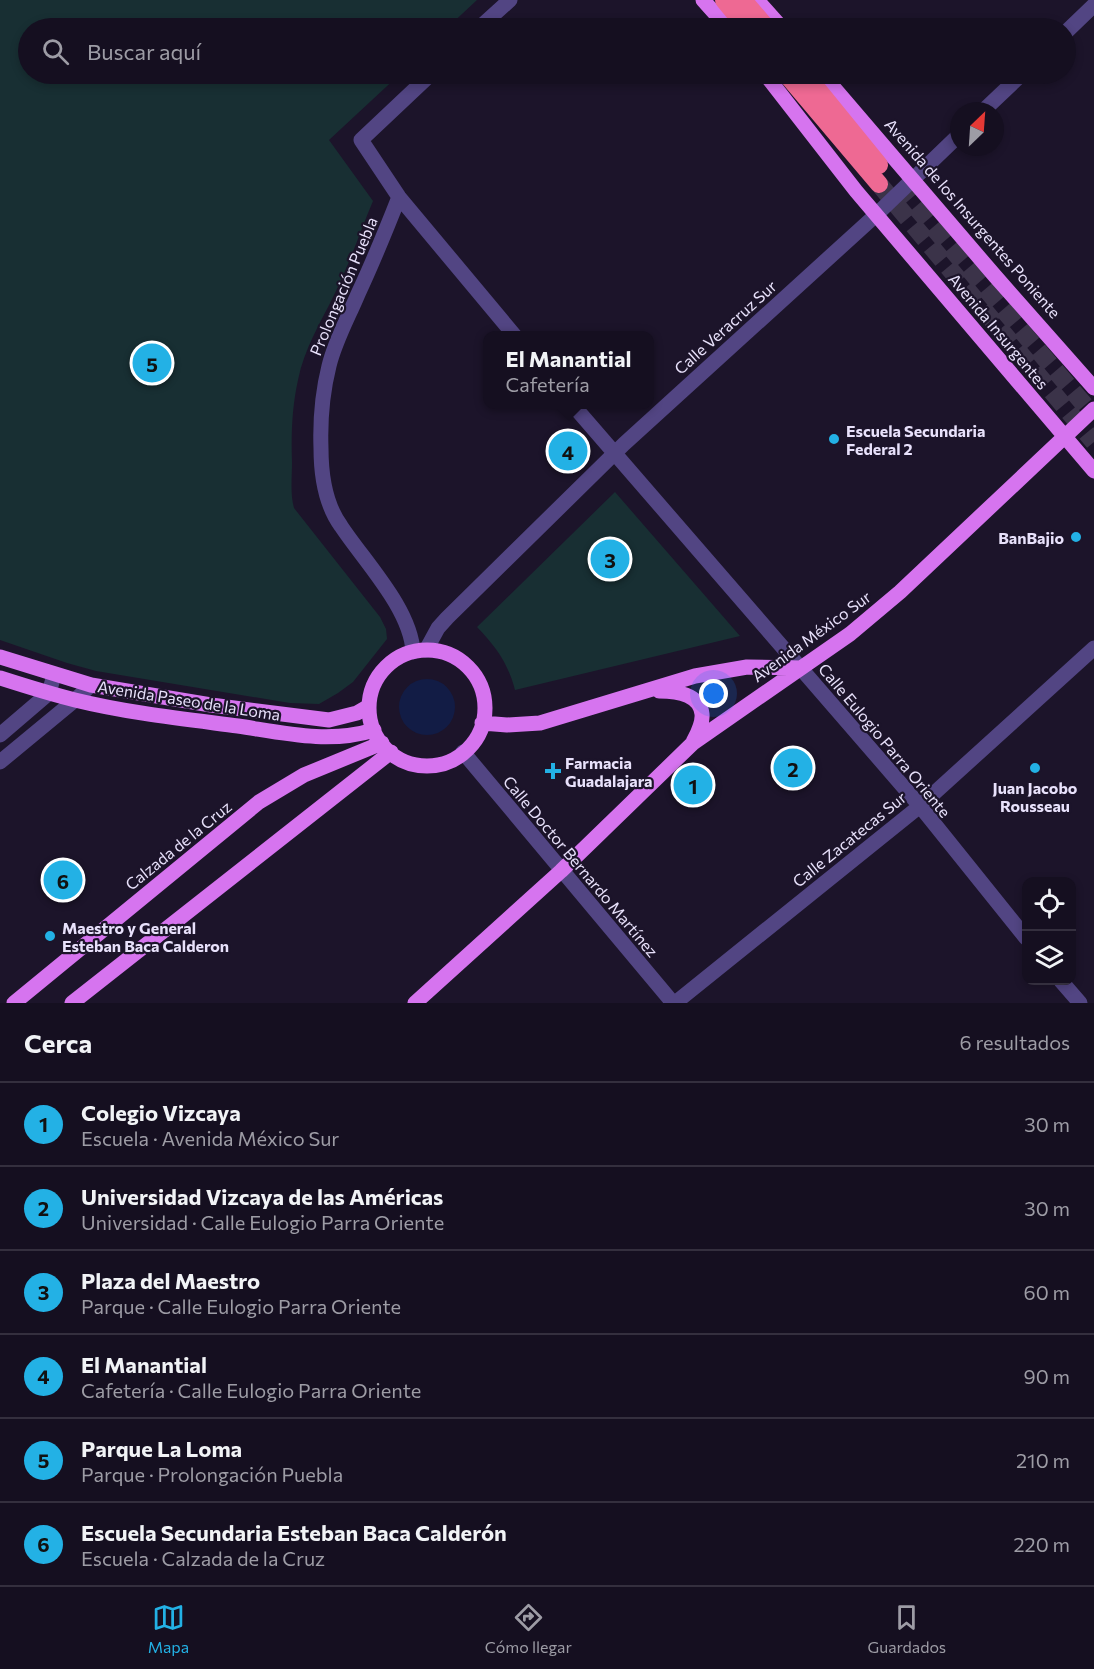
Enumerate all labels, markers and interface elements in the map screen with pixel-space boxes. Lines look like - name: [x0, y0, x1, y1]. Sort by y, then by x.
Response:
- search box: [18, 18, 1076, 84]
- icon: search: [39, 35, 72, 68]
- text: Buscar aquí: [87, 38, 201, 65]
- north arrow: [950, 102, 1004, 156]
- street label: Avenida de los Insurgentes Poniente: [881, 114, 1065, 322]
- street label: Prolongación Puebla: [305, 214, 381, 358]
- street label: Avenida Insurgentes: [945, 269, 1053, 393]
- street label: Calle Veracruz Sur: [670, 276, 780, 378]
- popup: [483, 331, 654, 409]
- pin: 5: [132, 340, 172, 386]
- text: El Manantial: [506, 345, 631, 372]
- text: Cafetería: [506, 372, 590, 396]
- place label: Escuela Secundaria Federal 2: [846, 421, 986, 458]
- pin: 4: [548, 428, 588, 474]
- marker: Escuela Secundaria Federal 2: [827, 432, 841, 446]
- place label: BanBajio: [998, 528, 1064, 547]
- marker: BanBajio: [1069, 530, 1083, 544]
- pin: 3: [590, 536, 630, 582]
- street label: Avenida México Sur: [748, 586, 875, 686]
- street label: Calle Eulogio Parra Oriente: [815, 659, 955, 821]
- street label: Avenida Paseo de la Loma: [96, 676, 282, 724]
- your location: [699, 679, 728, 708]
- pin: 2: [774, 746, 812, 790]
- place label: Farmacia Guadalajara: [565, 753, 653, 790]
- marker: Juan Jacobo Rousseau: [1028, 761, 1042, 775]
- pin: 1: [674, 762, 712, 808]
- marker: Farmacia Guadalajara: [546, 764, 560, 778]
- street label: Calle Doctor Bernardo Martínez: [500, 772, 662, 960]
- place label: Juan Jacobo Rousseau: [993, 778, 1078, 815]
- street label: Calle Zacatecas Sur: [788, 787, 910, 891]
- street label: Calzada de la Cruz: [121, 796, 235, 894]
- pin: 6: [44, 858, 82, 902]
- map controls: [1022, 877, 1076, 985]
- button: locate: [1022, 877, 1076, 931]
- place label: Maestro y General Esteban Baca Calderon: [62, 918, 229, 955]
- marker: Maestro y General Esteban Baca Calderon: [43, 929, 57, 943]
- button: layers: [1022, 931, 1076, 985]
- text: Cerca: [24, 1027, 92, 1058]
- text: 6 resultados: [959, 1030, 1070, 1054]
- text: Colegio Vizcaya: [81, 1099, 241, 1126]
- text: 1: [39, 1112, 48, 1136]
- text: 30 m: [1024, 1112, 1070, 1136]
- text: Escuela · Avenida México Sur: [81, 1126, 339, 1150]
- text: Universidad Vizcaya de las Américas: [81, 1183, 443, 1210]
- text: 2: [38, 1196, 49, 1220]
- text: 30 m: [1024, 1196, 1070, 1220]
- text: Universidad · Calle Eulogio Parra Oriente: [81, 1210, 444, 1234]
- text: Plaza del Maestro: [81, 1267, 260, 1294]
- text: 3: [38, 1280, 49, 1304]
- text: 60 m: [1024, 1280, 1070, 1304]
- text: Parque · Calle Eulogio Parra Oriente: [81, 1294, 401, 1318]
- text: El Manantial: [81, 1351, 207, 1378]
- text: 4: [37, 1364, 50, 1388]
- text: 90 m: [1024, 1364, 1070, 1388]
- text: Cafetería · Calle Eulogio Parra Oriente: [81, 1378, 421, 1402]
- text: Parque La Loma: [81, 1435, 242, 1462]
- text: 5: [38, 1448, 49, 1472]
- text: 210 m: [1016, 1448, 1070, 1472]
- text: Parque · Prolongación Puebla: [81, 1462, 343, 1486]
- text: Escuela Secundaria Esteban Baca Calderón: [81, 1519, 507, 1546]
- text: 6: [37, 1532, 50, 1556]
- text: 220 m: [1014, 1532, 1070, 1556]
- text: Escuela · Calzada de la Cruz: [81, 1546, 325, 1570]
- tab: Mapa: [148, 1601, 189, 1656]
- tab: Cómo llegar: [485, 1601, 572, 1656]
- tab: Guardados: [867, 1601, 946, 1656]

